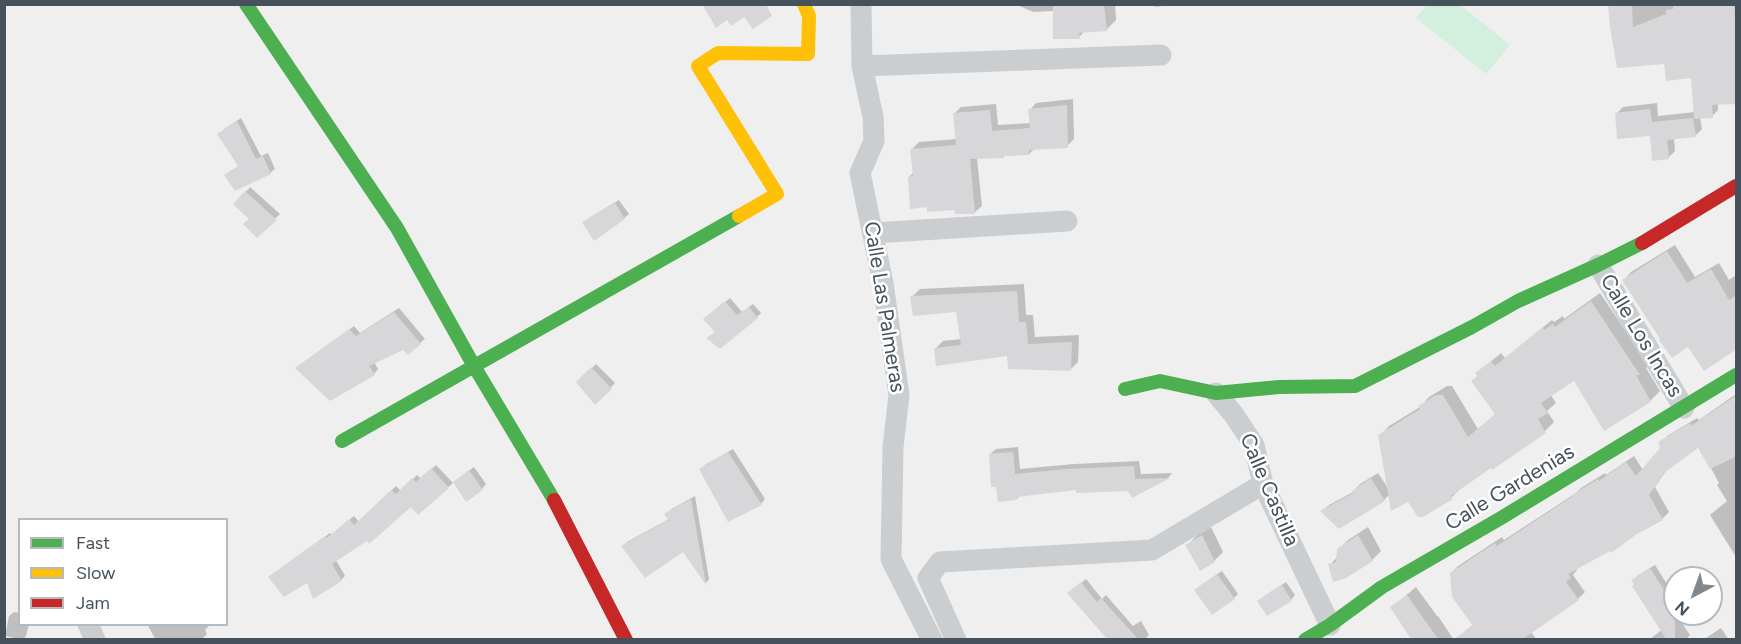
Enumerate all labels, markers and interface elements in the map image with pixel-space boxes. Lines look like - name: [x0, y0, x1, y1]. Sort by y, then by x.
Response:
- street label: Calle Las Palmeras: [858, 220, 910, 394]
- street label: Calle Los Incas: [1594, 270, 1688, 402]
- street label: Calle Castilla: [1234, 430, 1304, 550]
- street label: Calle Gardenias: [1441, 440, 1579, 536]
- legend: [18, 518, 228, 626]
- text: Fast: [76, 532, 110, 554]
- text: Slow: [76, 562, 115, 584]
- north arrow: [1663, 566, 1723, 626]
- text: Jam: [76, 592, 110, 614]
- text: N: [1671, 597, 1693, 620]

